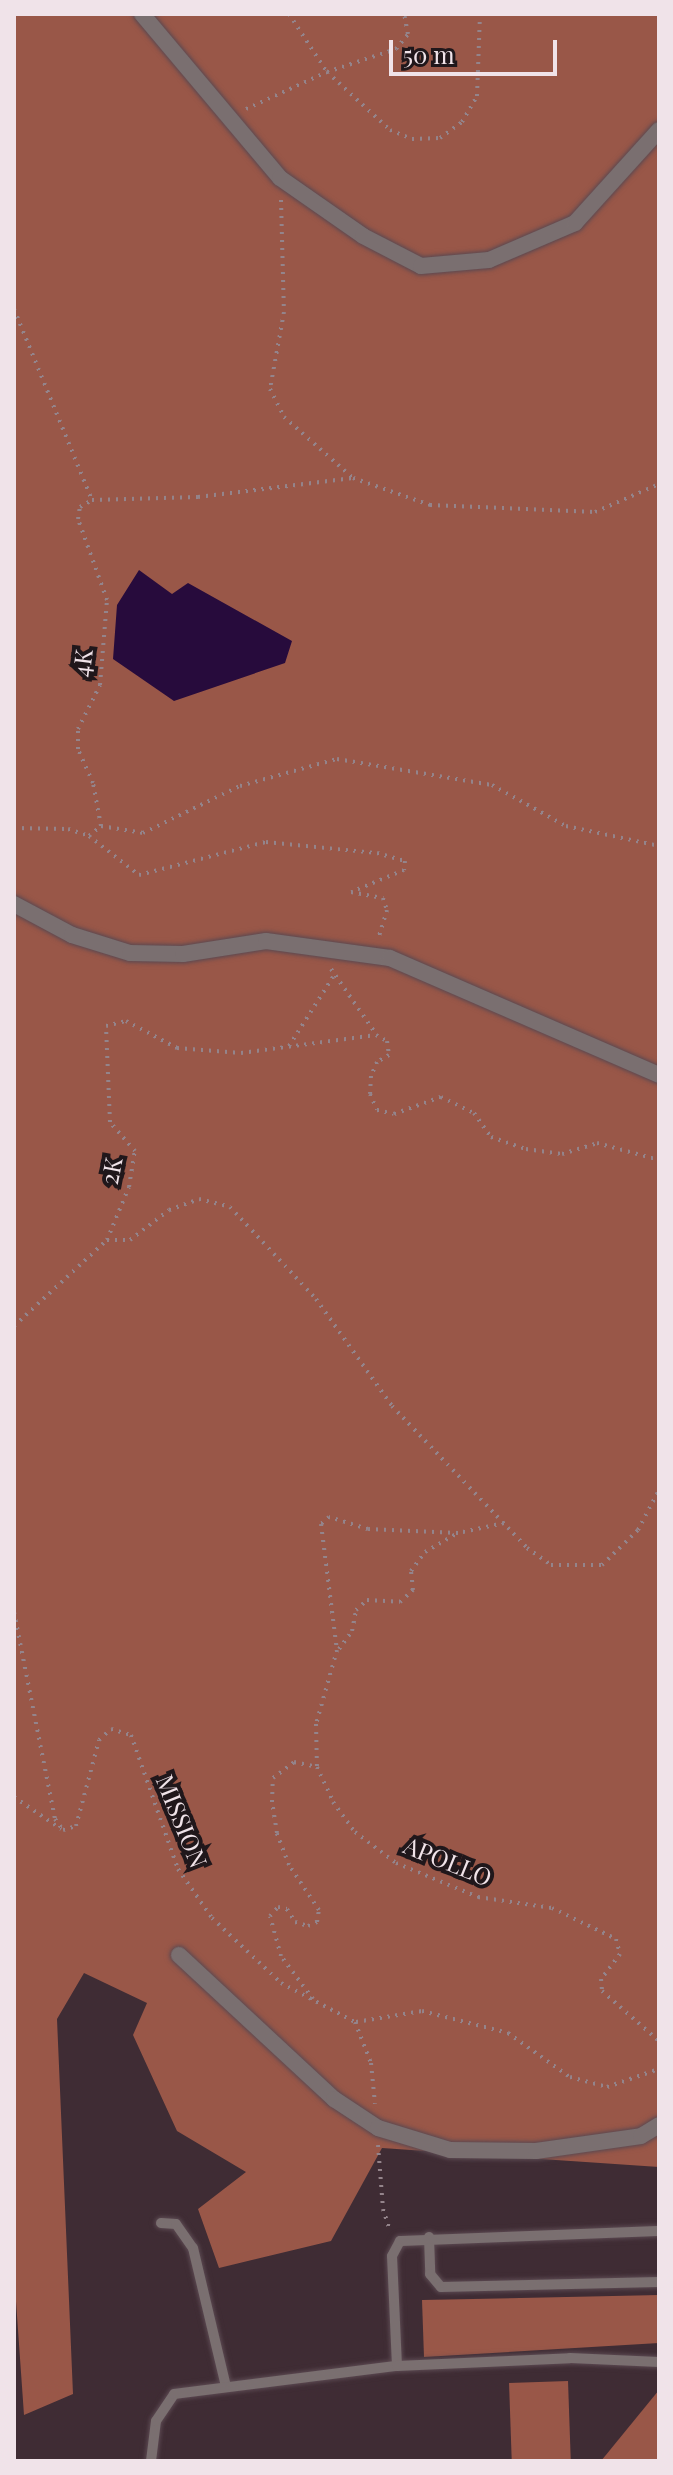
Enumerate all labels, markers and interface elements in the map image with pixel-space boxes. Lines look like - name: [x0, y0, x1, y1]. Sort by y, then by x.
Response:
- scale bar: [393, 24, 561, 74]
- text: 50 m: [403, 38, 455, 70]
- street label: 4K: [66, 648, 98, 678]
- street label: 2K: [94, 1155, 128, 1187]
- street label: MISSION: [150, 1770, 214, 1872]
- street label: APOLLO: [400, 1830, 496, 1892]

